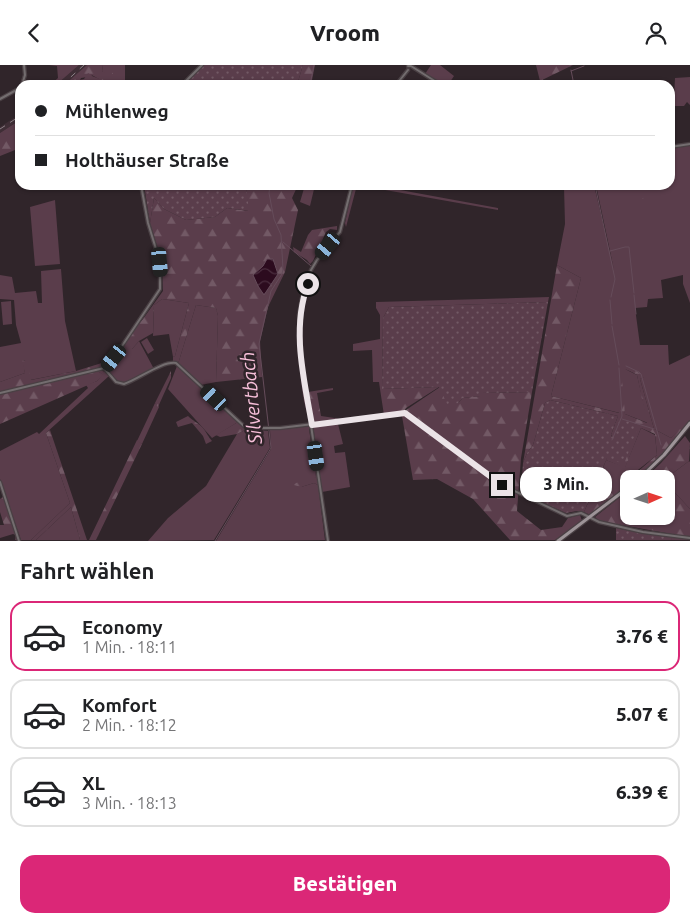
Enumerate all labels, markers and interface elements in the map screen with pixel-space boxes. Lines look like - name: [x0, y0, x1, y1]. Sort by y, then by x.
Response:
- icon: back: [20, 19, 48, 47]
- icon: person: [642, 19, 670, 47]
- text: Vroom: [310, 20, 380, 45]
- text: Mühlenweg: [65, 100, 169, 122]
- text: Holthäuser Straße: [65, 149, 229, 171]
- car: [312, 230, 343, 262]
- car: [151, 246, 168, 278]
- route start: [297, 273, 319, 295]
- car: [98, 342, 129, 374]
- water label: Silvertbach: [236, 351, 266, 446]
- car: [197, 382, 230, 414]
- car: [306, 440, 325, 472]
- callout: 3 Min.: [520, 467, 612, 503]
- north arrow: [620, 470, 675, 525]
- map controls: [620, 470, 675, 525]
- route end: [491, 474, 513, 496]
- text: 3 Min.: [543, 475, 589, 493]
- text: Fahrt wählen: [20, 558, 154, 583]
- icon: car: [22, 614, 67, 659]
- text: Economy: [82, 616, 163, 638]
- text: 3.76 €: [616, 625, 668, 647]
- text: 1 Min. · 18:11: [82, 638, 177, 656]
- icon: car: [22, 692, 67, 737]
- text: Komfort: [82, 694, 157, 716]
- text: 5.07 €: [616, 703, 668, 725]
- text: 2 Min. · 18:12: [82, 716, 177, 734]
- icon: car: [22, 770, 67, 815]
- text: XL: [82, 772, 105, 794]
- text: 6.39 €: [616, 781, 668, 803]
- text: 3 Min. · 18:13: [82, 794, 177, 812]
- button: Bestätigen: [20, 855, 670, 913]

